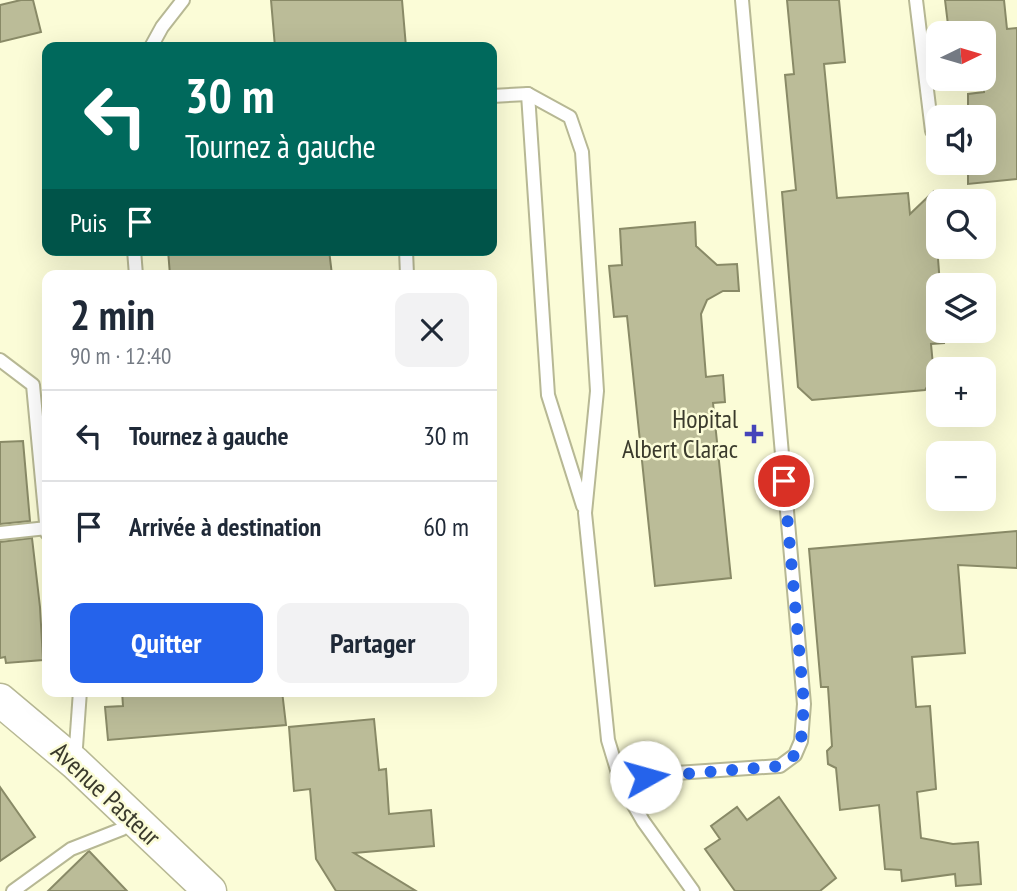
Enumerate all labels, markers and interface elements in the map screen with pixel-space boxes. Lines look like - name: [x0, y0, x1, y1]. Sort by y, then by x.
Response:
- north arrow: [926, 21, 996, 91]
- map controls: [926, 21, 996, 511]
- text: 30 m: [185, 63, 274, 127]
- icon: left: [70, 70, 161, 161]
- button: sound: [926, 105, 996, 175]
- text: Tournez à gauche: [185, 125, 376, 167]
- button: search: [926, 189, 996, 259]
- icon: arrive: [121, 203, 159, 241]
- text: Puis: [70, 206, 107, 239]
- button: layers: [926, 273, 996, 343]
- text: 2 min: [70, 287, 155, 342]
- button: close: [395, 293, 469, 367]
- text: 90 m · 12:40: [70, 341, 171, 370]
- button: +: [926, 357, 996, 427]
- place label: Hopital Albert Clarac: [622, 402, 738, 465]
- icon: left: [70, 417, 108, 455]
- text: Tournez à gauche: [129, 419, 289, 452]
- text: 30 m: [423, 419, 469, 452]
- marker: Hopital Albert Clarac: [744, 424, 764, 444]
- button: −: [926, 441, 996, 511]
- pin: [754, 451, 814, 511]
- icon: arrive: [765, 462, 803, 500]
- icon: arrive: [70, 508, 108, 546]
- text: Arrivée à destination: [129, 510, 321, 543]
- text: 60 m: [423, 510, 469, 543]
- button: Quitter: [70, 603, 263, 683]
- button: Partager: [277, 603, 469, 683]
- street label: Avenue Pasteur: [45, 735, 168, 853]
- position arrow: [609, 740, 683, 814]

